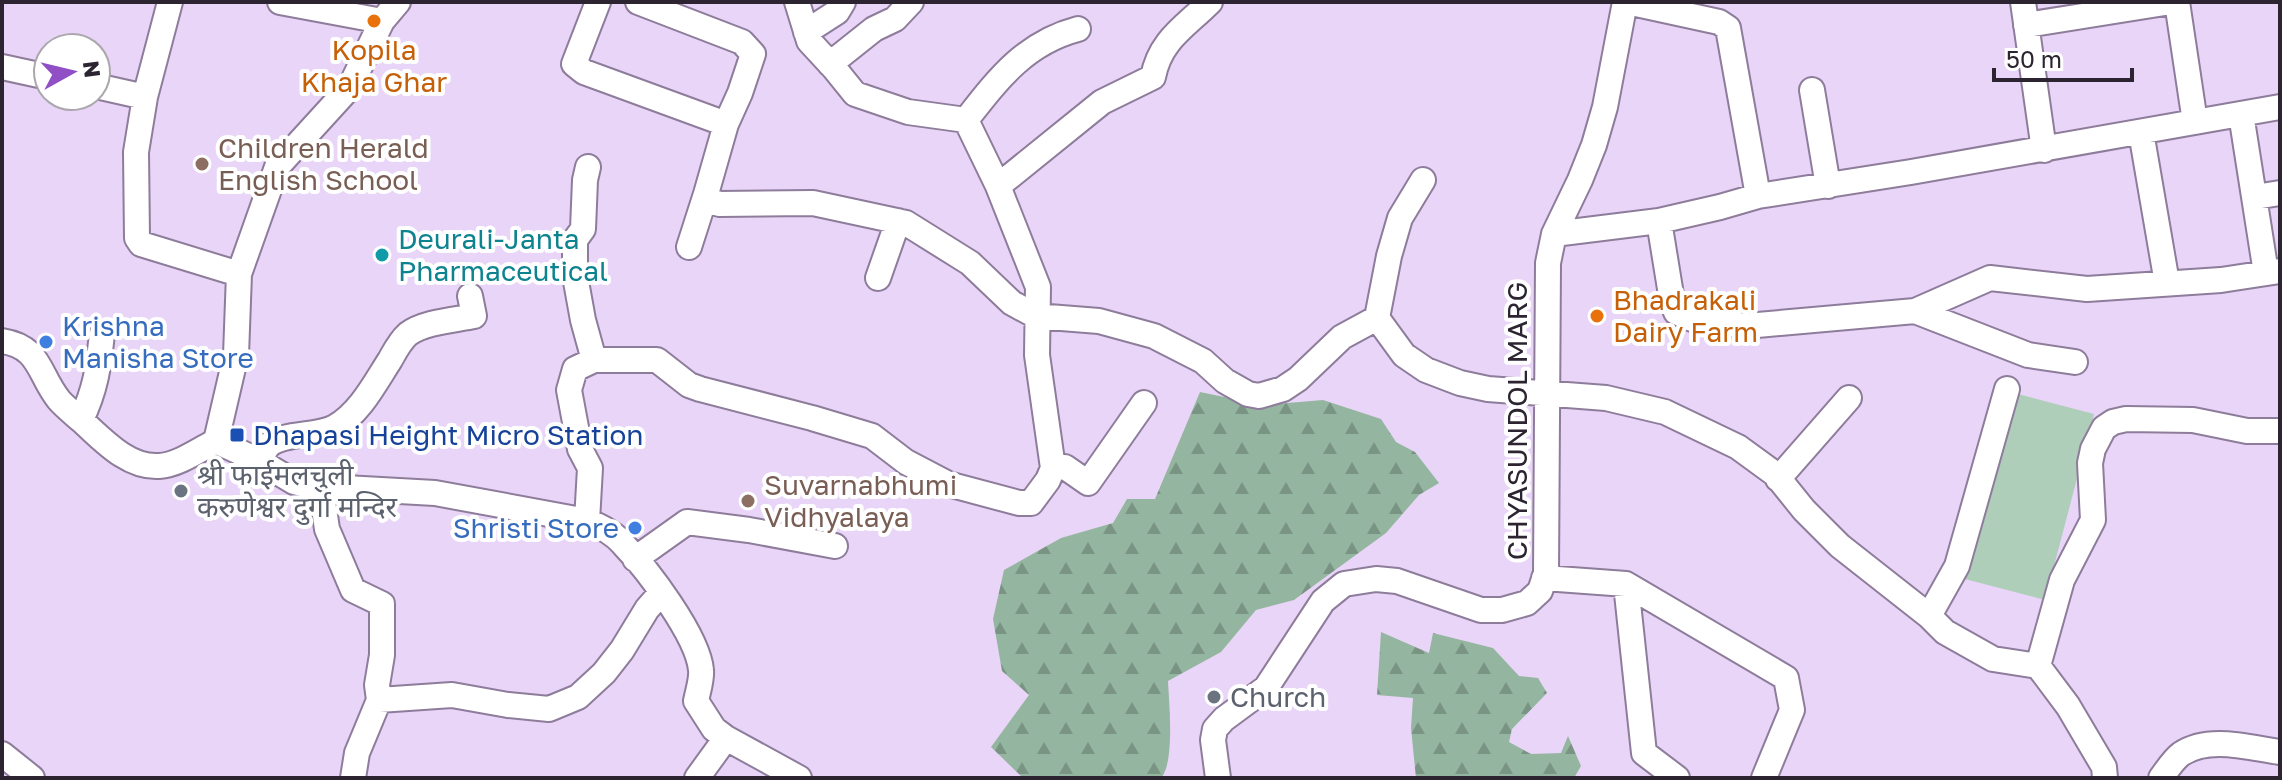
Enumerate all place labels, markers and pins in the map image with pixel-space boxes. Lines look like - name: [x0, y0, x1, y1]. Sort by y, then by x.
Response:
- marker: Kopila Khaja Ghar: [365, 12, 383, 30]
- place label: Kopila Khaja Ghar: [301, 33, 447, 98]
- place label: Children Herald English School: [218, 131, 429, 196]
- marker: Children Herald English School: [193, 155, 211, 173]
- place label: Deurali-Janta Pharmaceutical: [398, 222, 608, 287]
- marker: Deurali-Janta Pharmaceutical: [373, 246, 391, 264]
- place label: Bhadrakali Dairy Farm: [1613, 283, 1758, 348]
- marker: Bhadrakali Dairy Farm: [1588, 307, 1606, 325]
- place label: Krishna Manisha Store: [62, 309, 254, 374]
- marker: Krishna Manisha Store: [37, 333, 55, 351]
- place label: Dhapasi Height Micro Station: [253, 418, 644, 451]
- marker: Dhapasi Height Micro Station: [228, 426, 246, 444]
- place label: श्री फाईमलचुली करुणेश्वर दुर्गा मन्दिर: [197, 458, 398, 526]
- place label: Suvarnabhumi Vidhyalaya: [764, 468, 957, 533]
- marker: श्री फाईमलचुली करुणेश्वर दुर्गा मन्दिर: [172, 482, 190, 500]
- marker: Suvarnabhumi Vidhyalaya: [739, 492, 757, 510]
- place label: Shristi Store: [453, 511, 619, 544]
- marker: Shristi Store: [626, 519, 644, 537]
- place label: Church: [1230, 680, 1326, 713]
- marker: Church: [1205, 688, 1223, 706]

